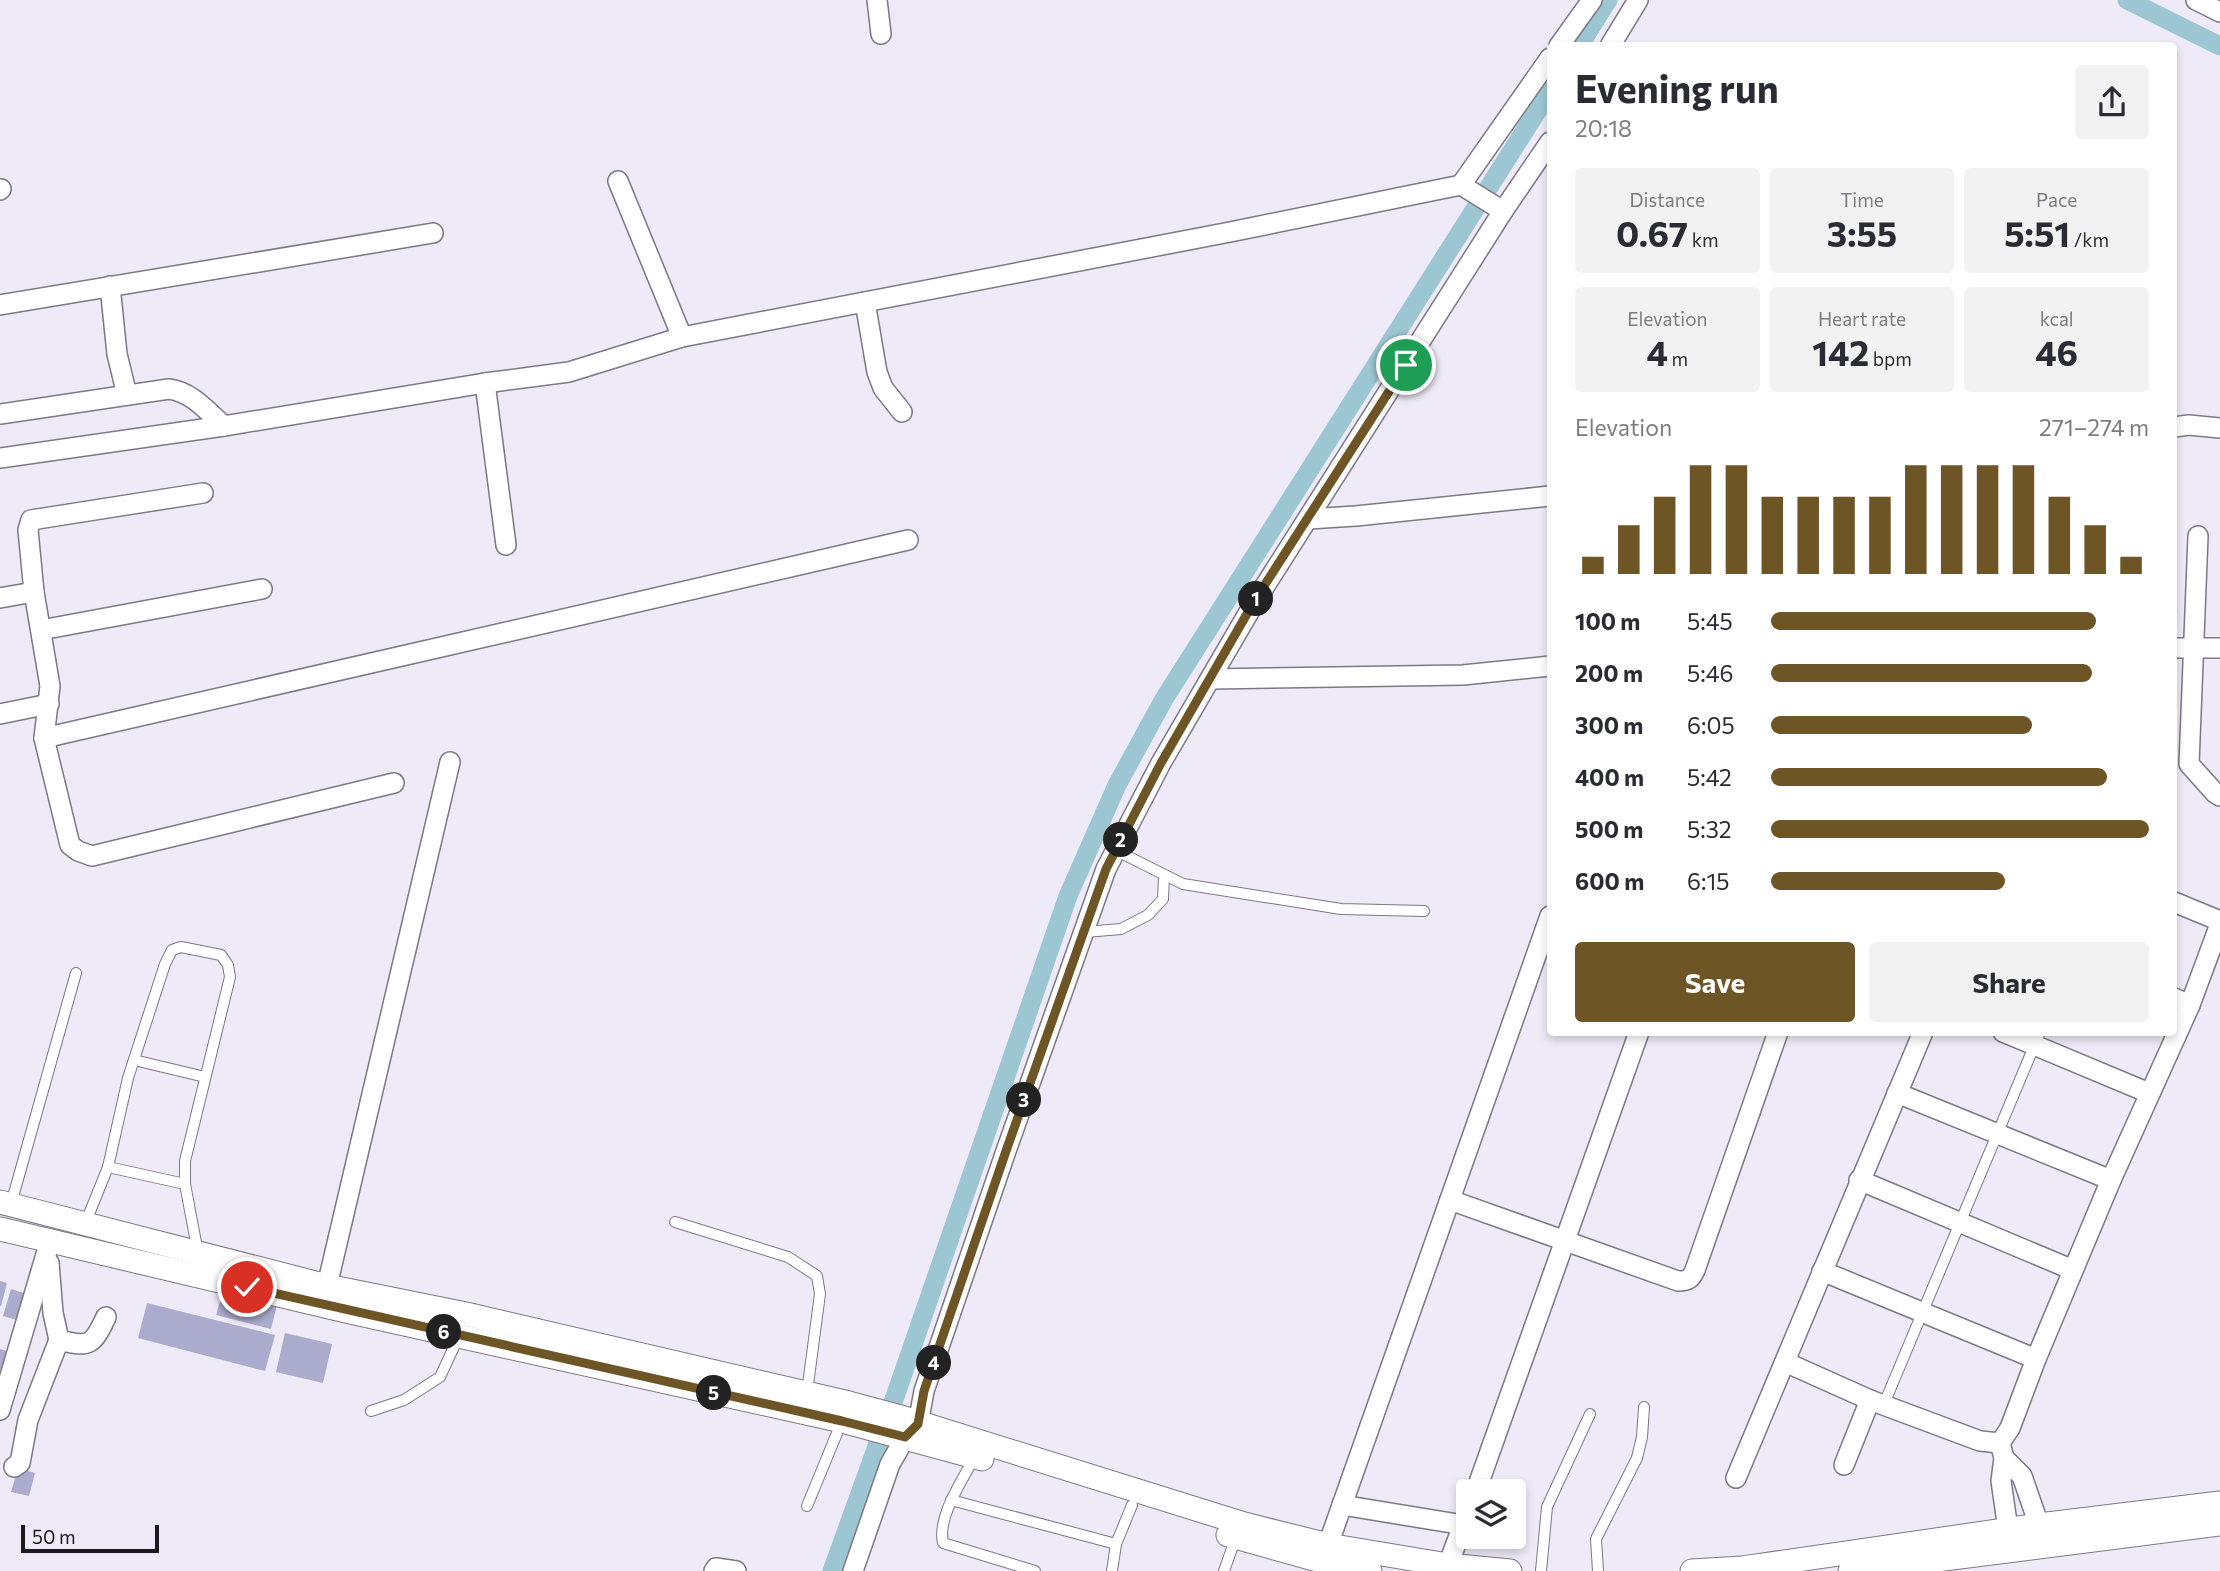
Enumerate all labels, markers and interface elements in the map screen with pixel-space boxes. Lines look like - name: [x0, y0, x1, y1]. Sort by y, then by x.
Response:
- text: Evening run: [1575, 64, 1779, 111]
- button: share: [2075, 65, 2149, 139]
- text: 20:18: [1575, 114, 1632, 142]
- text: Distance: [1630, 188, 1705, 211]
- text: Time: [1840, 188, 1884, 211]
- text: Pace: [2036, 188, 2077, 211]
- text: 0.67: [1616, 211, 1688, 254]
- text: 3:55: [1827, 211, 1897, 254]
- text: 5:51: [2004, 211, 2070, 254]
- text: km: [1688, 228, 1719, 251]
- text: /km: [2070, 228, 2109, 251]
- text: Elevation: [1627, 307, 1707, 330]
- text: Heart rate: [1818, 307, 1906, 330]
- text: kcal: [2040, 307, 2074, 330]
- text: 4: [1646, 330, 1668, 373]
- text: 142: [1812, 330, 1869, 373]
- text: 46: [2035, 330, 2078, 373]
- pin: [1376, 335, 1436, 395]
- icon: arrive: [1387, 346, 1425, 384]
- text: m: [1668, 347, 1688, 370]
- text: bpm: [1869, 347, 1912, 370]
- text: Elevation: [1575, 413, 1672, 441]
- text: 271–274 m: [2039, 413, 2149, 441]
- pin: 1: [1238, 582, 1274, 616]
- text: 1: [1251, 587, 1260, 610]
- text: 100 m: [1575, 607, 1640, 635]
- text: 5:45: [1687, 607, 1733, 635]
- text: 200 m: [1575, 659, 1643, 687]
- text: 5:46: [1687, 659, 1733, 687]
- text: 300 m: [1575, 711, 1643, 739]
- text: 6:05: [1687, 711, 1735, 739]
- text: 400 m: [1575, 763, 1644, 791]
- text: 5:42: [1687, 763, 1732, 791]
- text: 500 m: [1575, 815, 1643, 843]
- text: 5:32: [1687, 815, 1731, 843]
- pin: 2: [1104, 822, 1138, 858]
- text: 2: [1115, 828, 1126, 851]
- text: 600 m: [1575, 867, 1644, 895]
- text: 6:15: [1687, 867, 1729, 895]
- button: Save: [1575, 942, 1855, 1022]
- button: Share: [1869, 942, 2149, 1022]
- pin: 3: [1006, 1082, 1042, 1118]
- text: 3: [1018, 1088, 1029, 1111]
- pin: [217, 1257, 277, 1317]
- icon: check: [228, 1268, 266, 1306]
- pin: 6: [426, 1314, 462, 1350]
- text: 6: [438, 1320, 449, 1343]
- pin: 4: [916, 1346, 951, 1380]
- text: 4: [928, 1351, 939, 1374]
- pin: 5: [696, 1376, 732, 1410]
- text: 5: [708, 1381, 719, 1404]
- map controls: [1456, 1479, 1526, 1549]
- button: layers: [1456, 1479, 1526, 1549]
- scale bar: [21, 1522, 159, 1554]
- text: 50 m: [32, 1525, 76, 1548]

